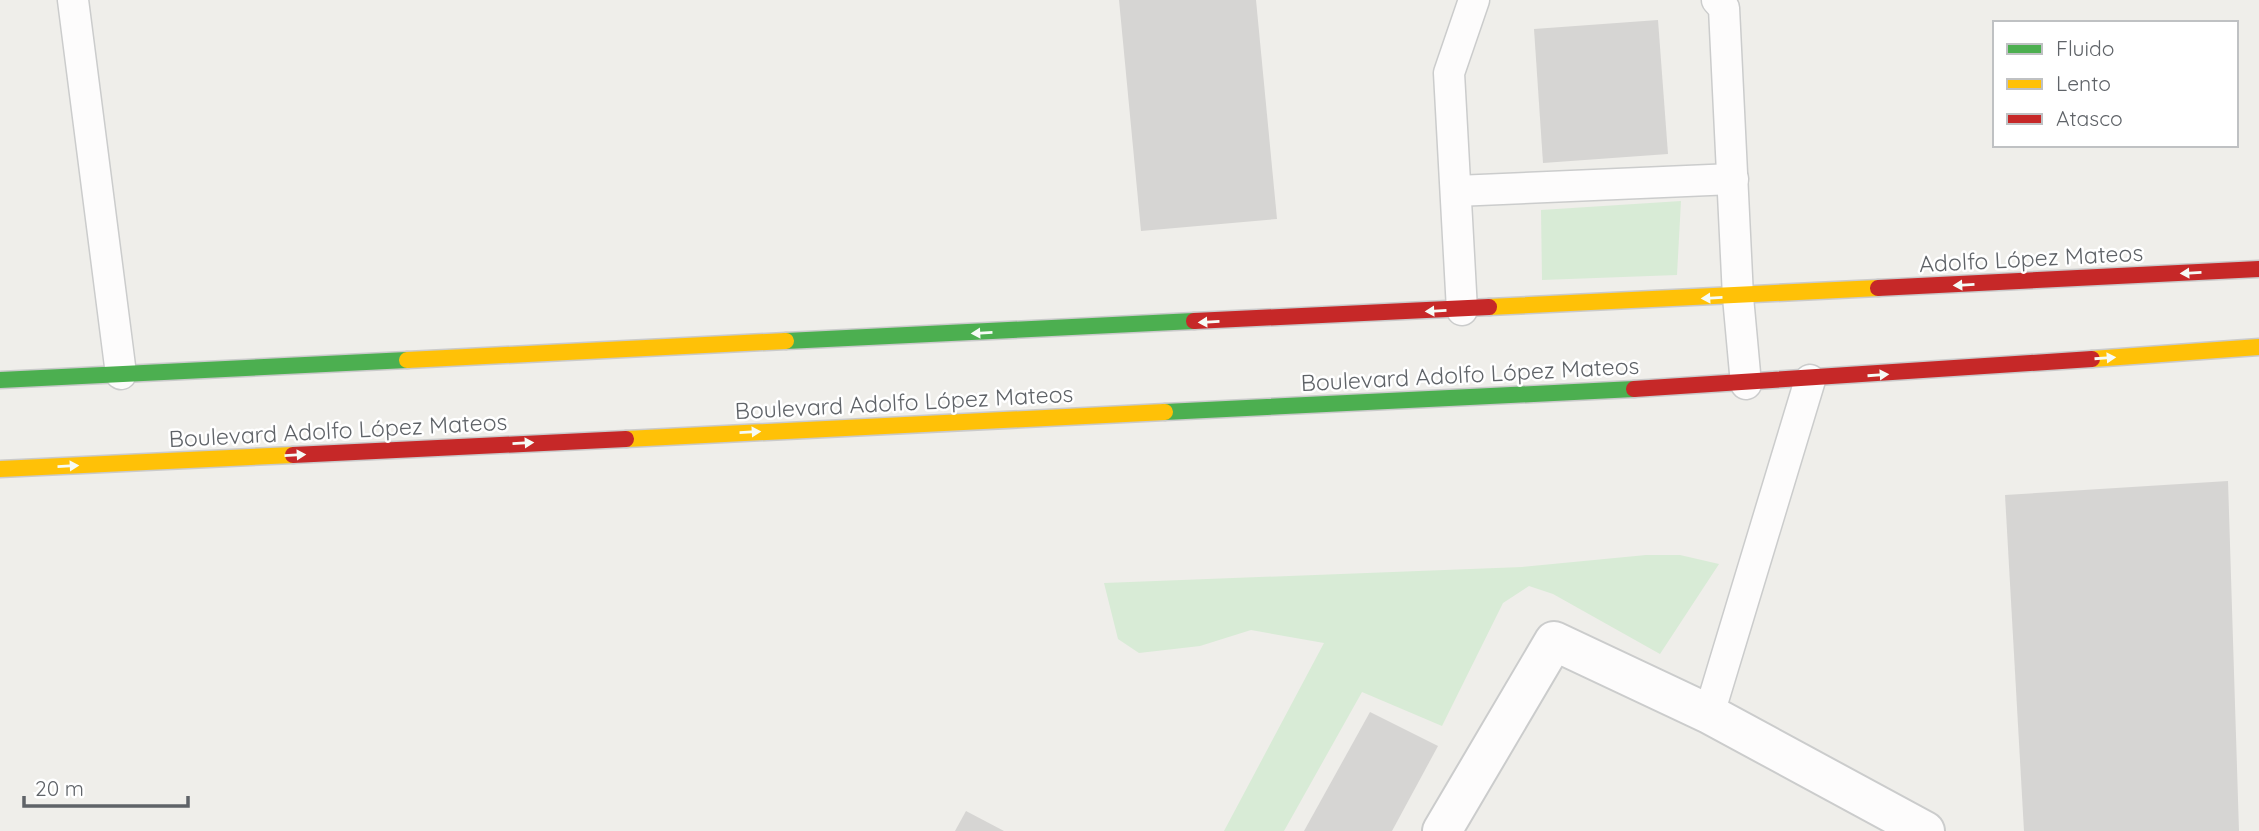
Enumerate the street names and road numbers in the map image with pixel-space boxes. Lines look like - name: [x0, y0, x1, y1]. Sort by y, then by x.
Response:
- street label: Adolfo López Mateos: [1918, 238, 2144, 278]
- street label: Boulevard Adolfo López Mateos: [1300, 351, 1640, 397]
- street label: Boulevard Adolfo López Mateos: [734, 379, 1074, 425]
- street label: Boulevard Adolfo López Mateos: [168, 407, 508, 453]

